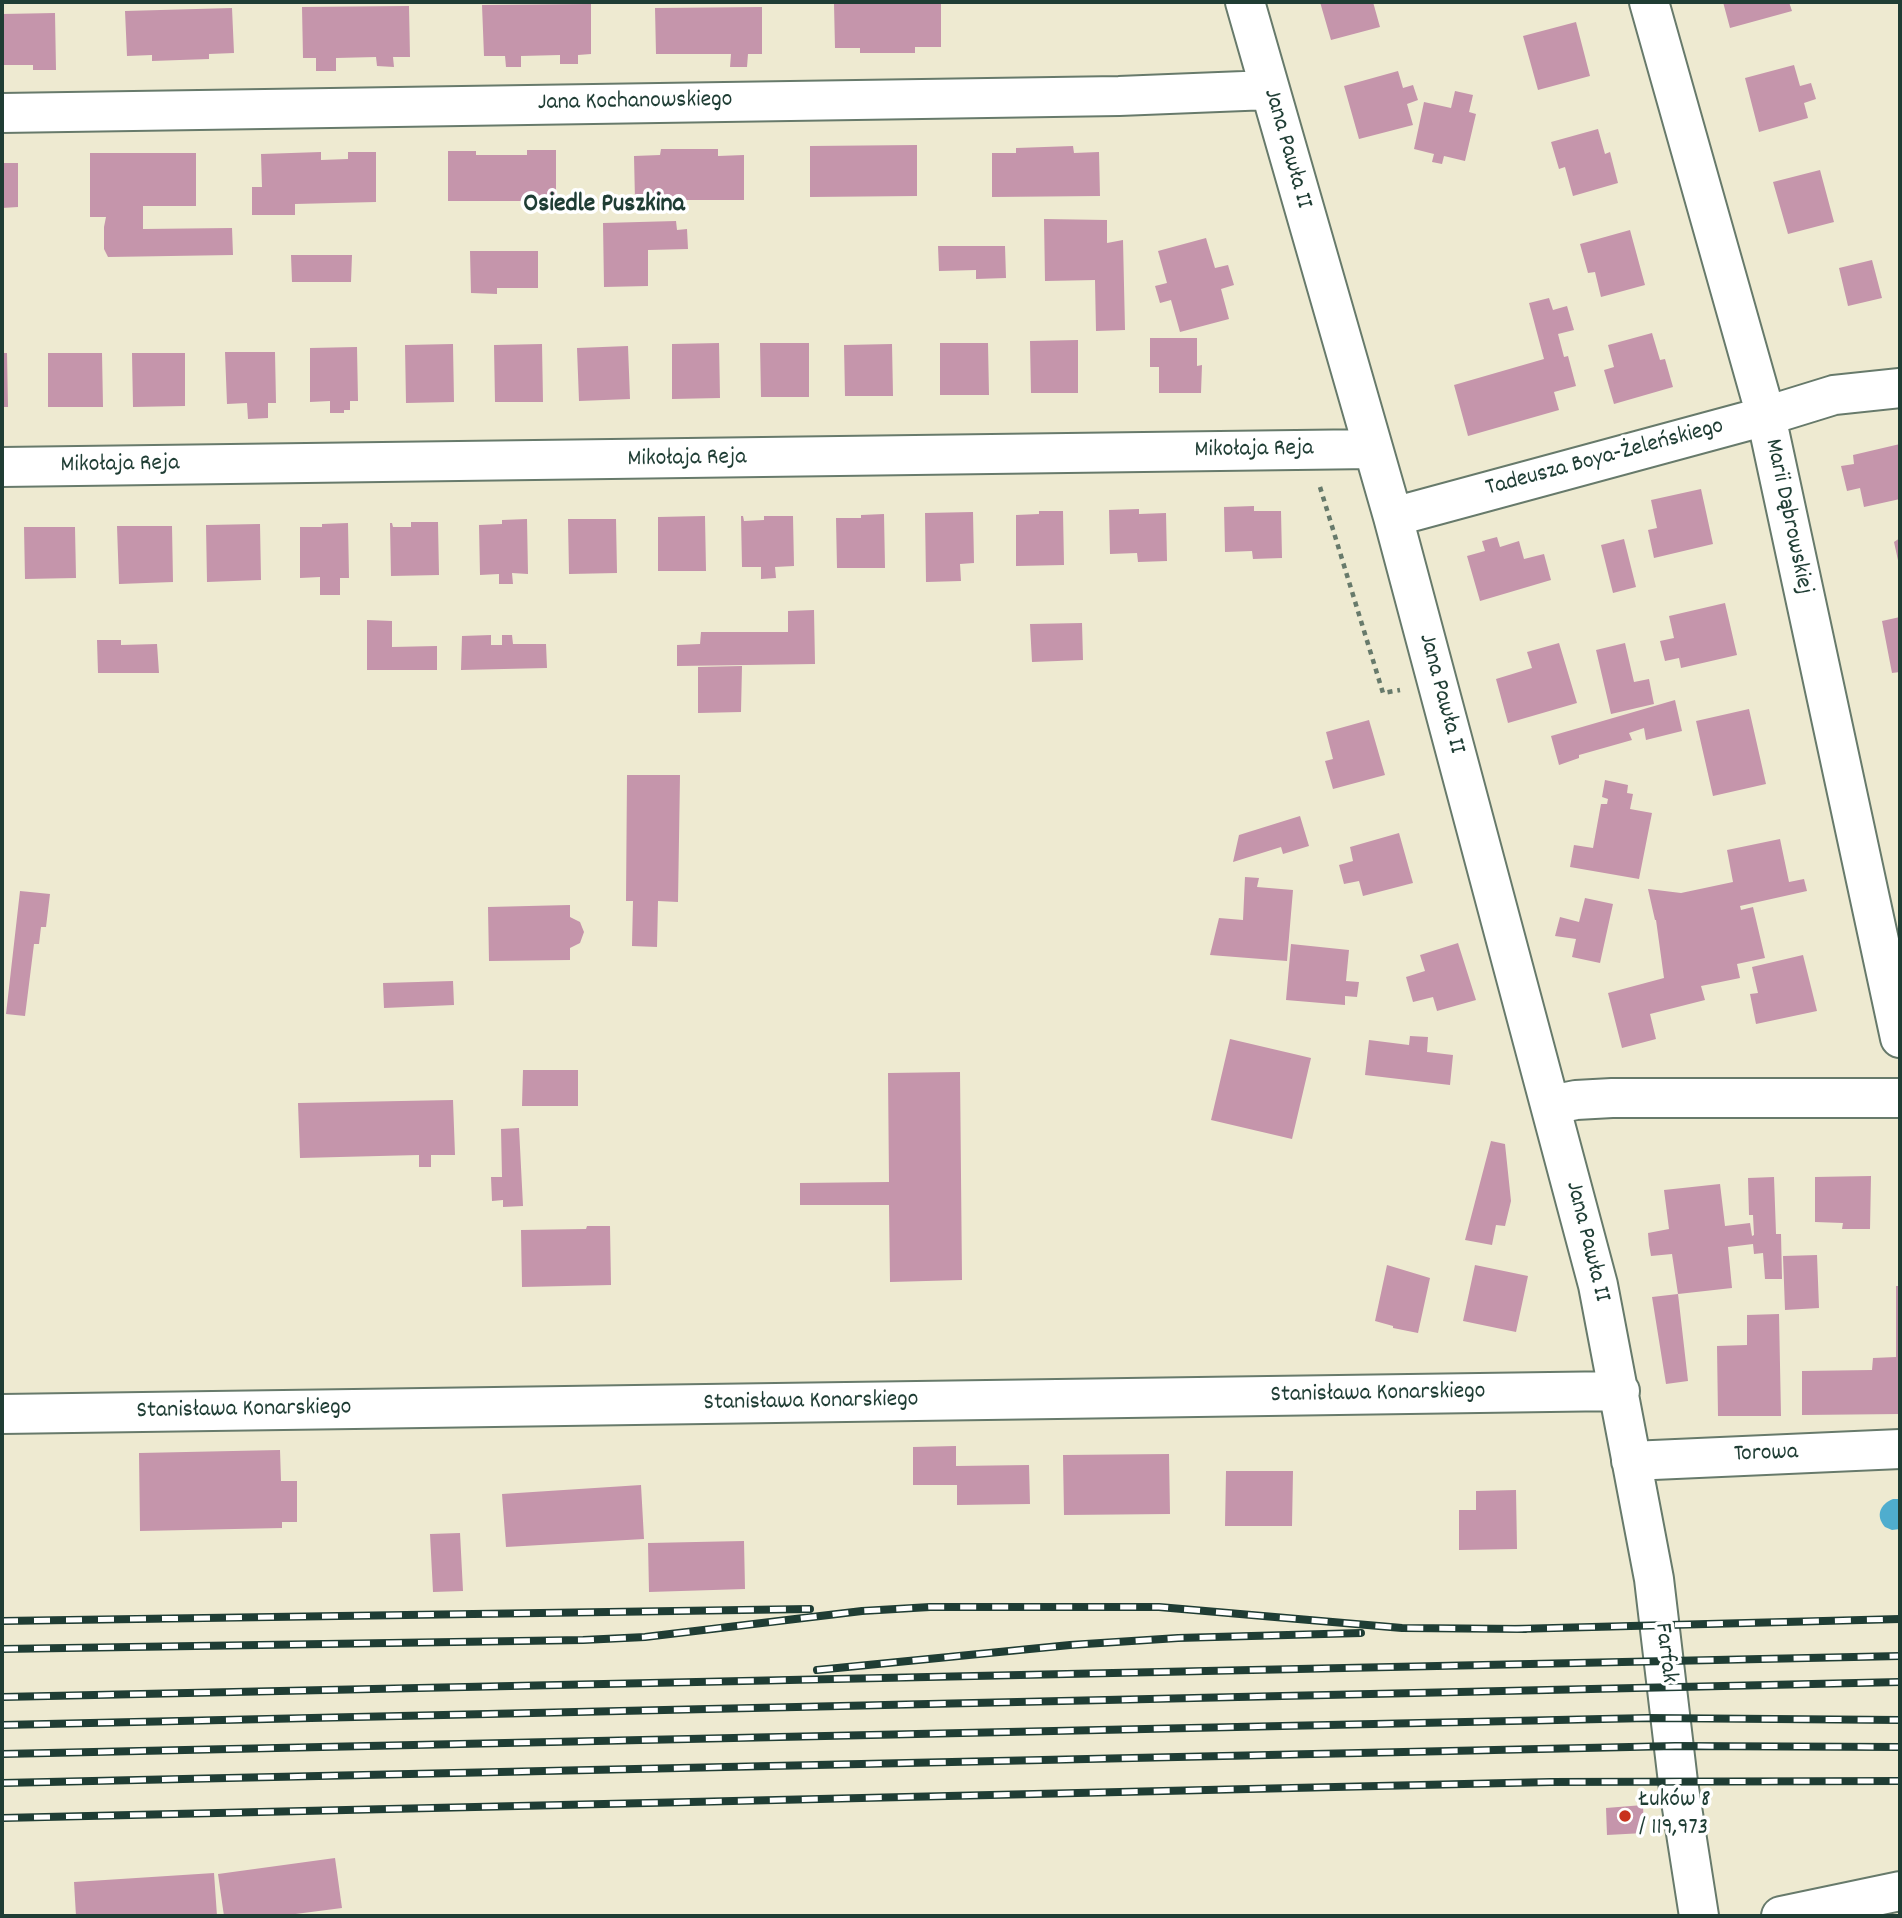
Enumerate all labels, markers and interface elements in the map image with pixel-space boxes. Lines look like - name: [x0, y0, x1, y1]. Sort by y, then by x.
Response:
- street label: Jana Pawła II: [1255, 86, 1317, 212]
- street label: Jana Kochanowskiego: [537, 87, 733, 119]
- district label: Osiedle Puszkina: [523, 190, 685, 222]
- street label: Tadeusza Boya-Żeleńskiego: [1483, 413, 1727, 505]
- street label: Mikołaja Reja: [1194, 436, 1314, 466]
- street label: Marii Dąbrowskiej: [1756, 437, 1818, 597]
- street label: Mikołaja Reja: [627, 445, 747, 475]
- street label: Mikołaja Reja: [60, 451, 180, 481]
- street label: Jana Pawła II: [1410, 631, 1470, 757]
- street label: Jana Pawła II: [1557, 1179, 1615, 1305]
- street label: Stanisława Konarskiego: [1270, 1379, 1486, 1411]
- street label: Stanisława Konarskiego: [703, 1387, 919, 1419]
- street label: Stanisława Konarskiego: [136, 1395, 352, 1427]
- street label: Torowa: [1733, 1439, 1799, 1471]
- street label: Farfak: [1646, 1621, 1682, 1685]
- place label: Łuków 8 / 119,973: [1639, 1788, 1711, 1844]
- marker: Łuków 8 / 119,973: [1617, 1808, 1633, 1824]

